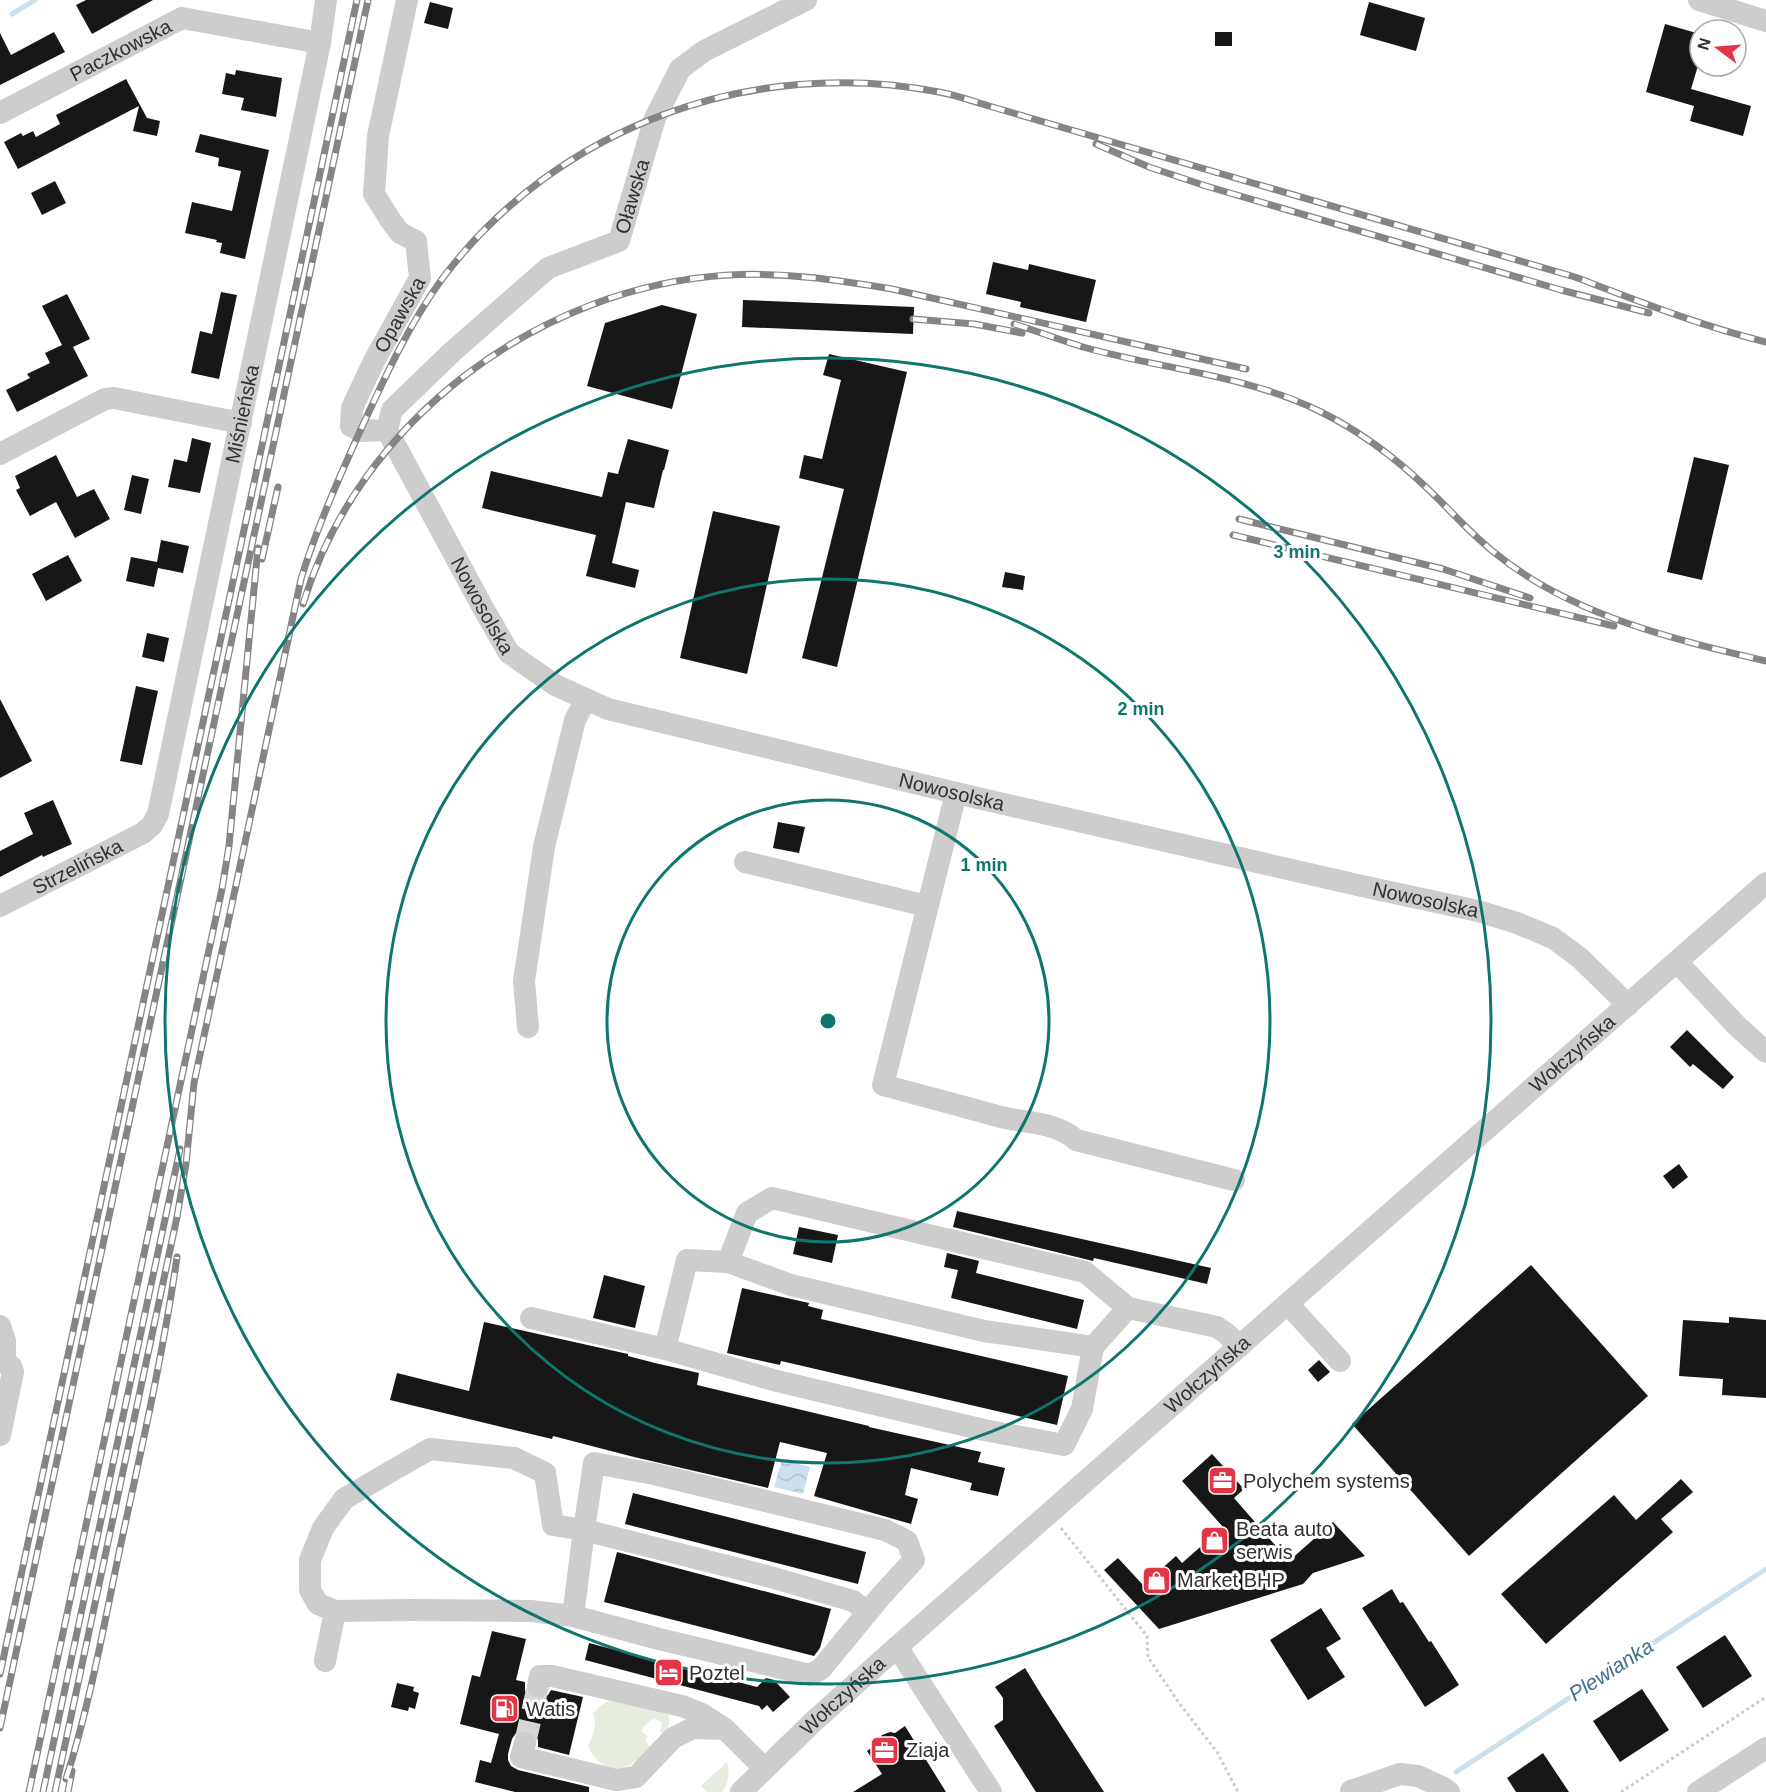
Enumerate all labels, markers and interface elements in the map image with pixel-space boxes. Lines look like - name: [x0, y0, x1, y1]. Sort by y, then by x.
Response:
- street label: Paczkowska: [66, 14, 176, 86]
- north arrow: [1688, 18, 1748, 78]
- text: N: [1694, 36, 1714, 52]
- street label: Oławska: [611, 156, 654, 236]
- street label: Opawska: [370, 272, 430, 357]
- street label: Miśnieńska: [221, 362, 263, 465]
- text: 3 min: [1273, 542, 1321, 562]
- street label: Nowosolska: [447, 553, 519, 659]
- text: 2 min: [1117, 699, 1165, 719]
- street label: Nowosolska: [897, 769, 1008, 815]
- street label: Strzelińska: [29, 834, 127, 898]
- text: 1 min: [960, 855, 1008, 875]
- street label: Nowosolska: [1371, 878, 1481, 922]
- street label: Wołczyńska: [1525, 1009, 1620, 1097]
- centre of rings: [818, 1011, 838, 1031]
- street label: Wołczyńska: [1160, 1330, 1255, 1418]
- office icon: Polychem systems: [1206, 1465, 1238, 1497]
- place label: Polychem systems: [1243, 1470, 1410, 1492]
- place label: Beata auto serwis: [1236, 1518, 1333, 1563]
- shop icon: Beata auto serwis: [1199, 1524, 1231, 1556]
- shop icon: Market BHP: [1140, 1564, 1172, 1596]
- place label: Market BHP: [1177, 1569, 1285, 1591]
- water label: Plewianka: [1564, 1634, 1657, 1705]
- street label: Wołczyńska: [796, 1651, 890, 1739]
- hotel icon: Poztel: [652, 1657, 684, 1689]
- place label: Poztel: [689, 1662, 745, 1684]
- fuel station icon: Watis: [489, 1693, 521, 1725]
- place label: Watis: [526, 1698, 575, 1720]
- office icon: Ziaja: [869, 1734, 901, 1766]
- place label: Ziaja: [906, 1739, 950, 1761]

